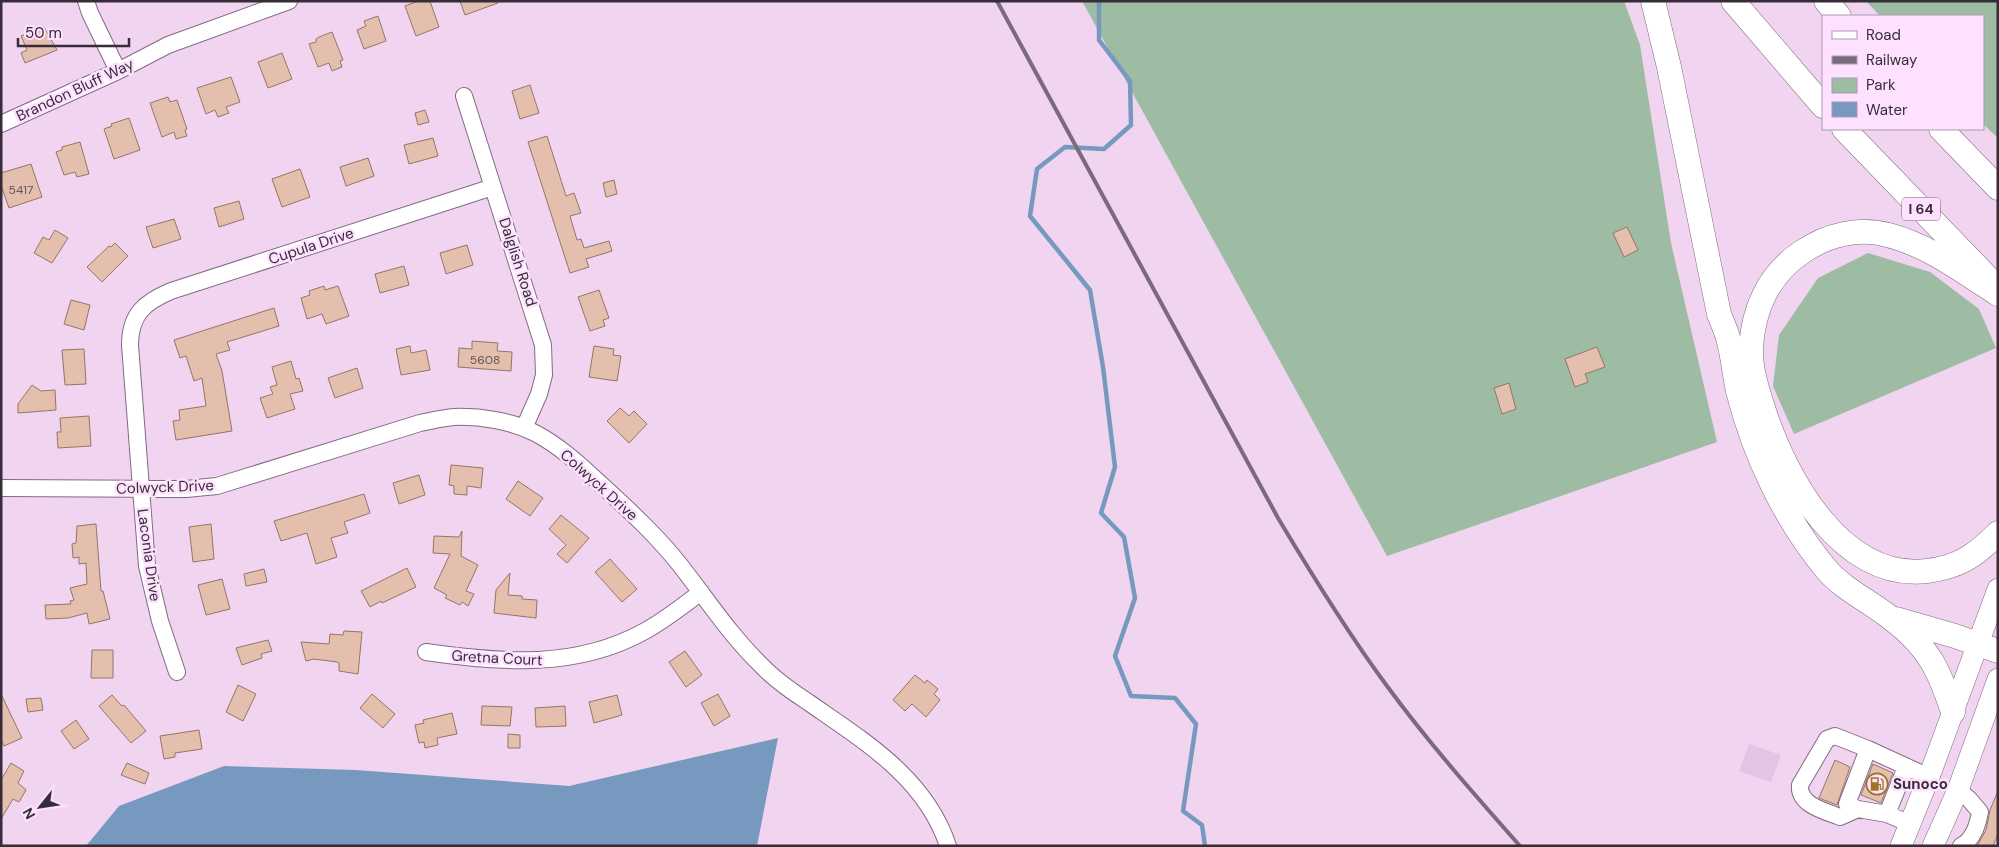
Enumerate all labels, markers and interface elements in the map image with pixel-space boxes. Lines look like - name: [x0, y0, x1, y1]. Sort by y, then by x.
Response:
- scale bar: [18, 15, 129, 47]
- legend: [1822, 15, 1984, 130]
- text: 50 m: [25, 23, 62, 43]
- text: Road: [1866, 25, 1901, 45]
- text: Railway: [1866, 50, 1918, 70]
- street label: Brandon Bluff Way: [13, 54, 138, 126]
- text: Park: [1866, 75, 1896, 95]
- text: Water: [1866, 100, 1908, 120]
- house number: 5417: [9, 182, 33, 198]
- road number: I 64: [1902, 198, 1940, 220]
- street label: Dalglish Road: [494, 215, 542, 309]
- street label: Cupula Drive: [266, 223, 356, 269]
- house number: 5608: [470, 352, 500, 368]
- street label: Colwyck Drive: [556, 445, 642, 525]
- street label: Colwyck Drive: [116, 475, 214, 499]
- street label: Laconia Drive: [133, 507, 165, 603]
- street label: Gretna Court: [451, 646, 543, 670]
- fuel station icon: Sunoco: [1865, 772, 1889, 796]
- place label: Sunoco: [1893, 774, 1948, 794]
- north arrow: [15, 782, 65, 832]
- text: N: [18, 805, 39, 822]

